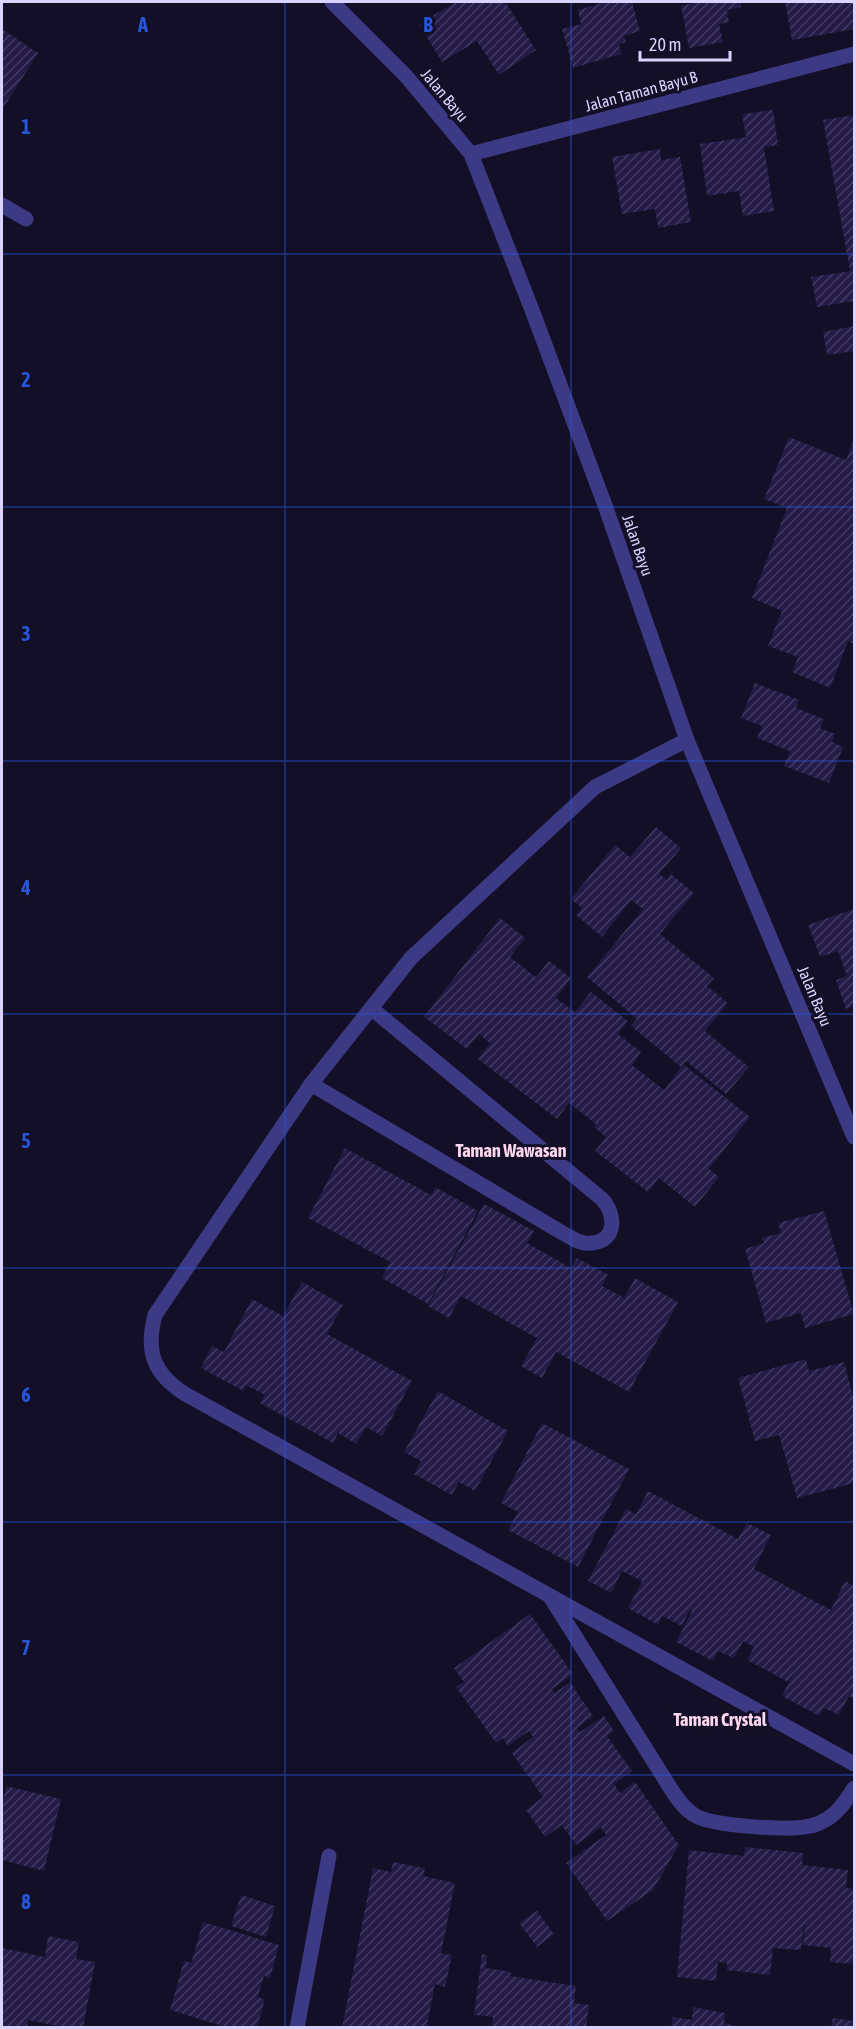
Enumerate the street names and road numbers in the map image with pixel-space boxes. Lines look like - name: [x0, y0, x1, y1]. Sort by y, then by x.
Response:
- street label: Jalan Bayu: [417, 65, 472, 126]
- street label: Jalan Taman Bayu B: [583, 67, 700, 116]
- street label: Jalan Bayu: [618, 512, 657, 578]
- street label: Jalan Bayu: [793, 963, 836, 1029]

